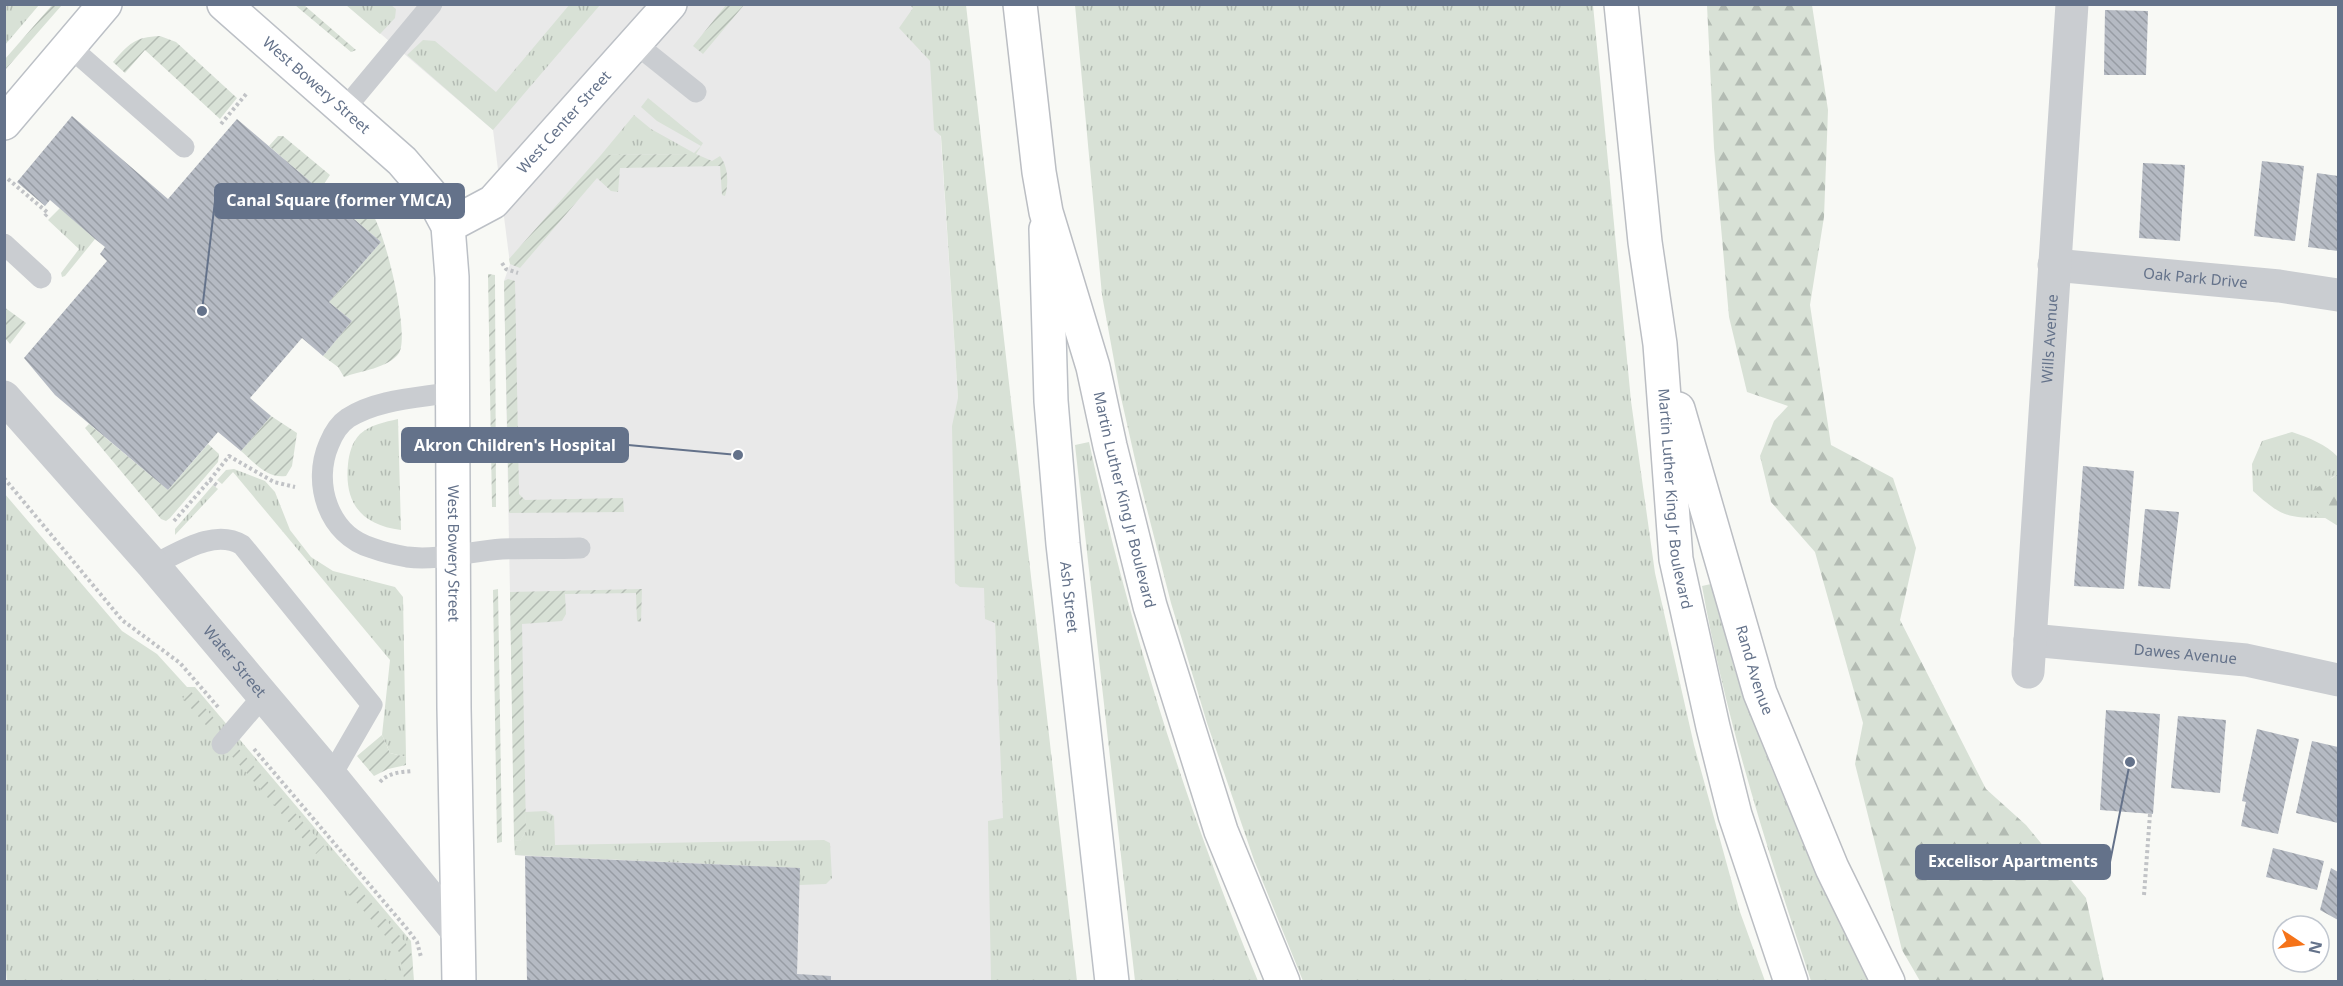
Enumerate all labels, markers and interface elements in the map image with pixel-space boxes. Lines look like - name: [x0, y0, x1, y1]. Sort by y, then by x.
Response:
- street label: West Bowery Street: [259, 32, 375, 138]
- street label: West Center Street: [512, 65, 615, 177]
- callout: Canal Square (former YMCA): [215, 184, 464, 218]
- text: Canal Square (former YMCA): [226, 189, 452, 211]
- street label: Oak Park Drive: [2142, 262, 2249, 292]
- street label: Wills Avenue: [2036, 293, 2062, 384]
- street label: Martin Luther King Jr Boulevard: [1654, 388, 1698, 611]
- street label: Martin Luther King Jr Boulevard: [1090, 389, 1161, 610]
- callout: Akron Children's Hospital: [402, 428, 628, 462]
- text: Akron Children's Hospital: [414, 434, 616, 456]
- street label: West Bowery Street: [444, 485, 465, 623]
- street label: Ash Street: [1056, 560, 1084, 634]
- street label: Water Street: [199, 621, 272, 702]
- street label: Rand Avenue: [1732, 623, 1779, 718]
- street label: Dawes Avenue: [2133, 639, 2238, 668]
- callout: Excelisor Apartments: [1916, 845, 2110, 879]
- text: Excelisor Apartments: [1928, 850, 2098, 872]
- north arrow: [2271, 914, 2331, 974]
- text: N: [2303, 939, 2328, 956]

